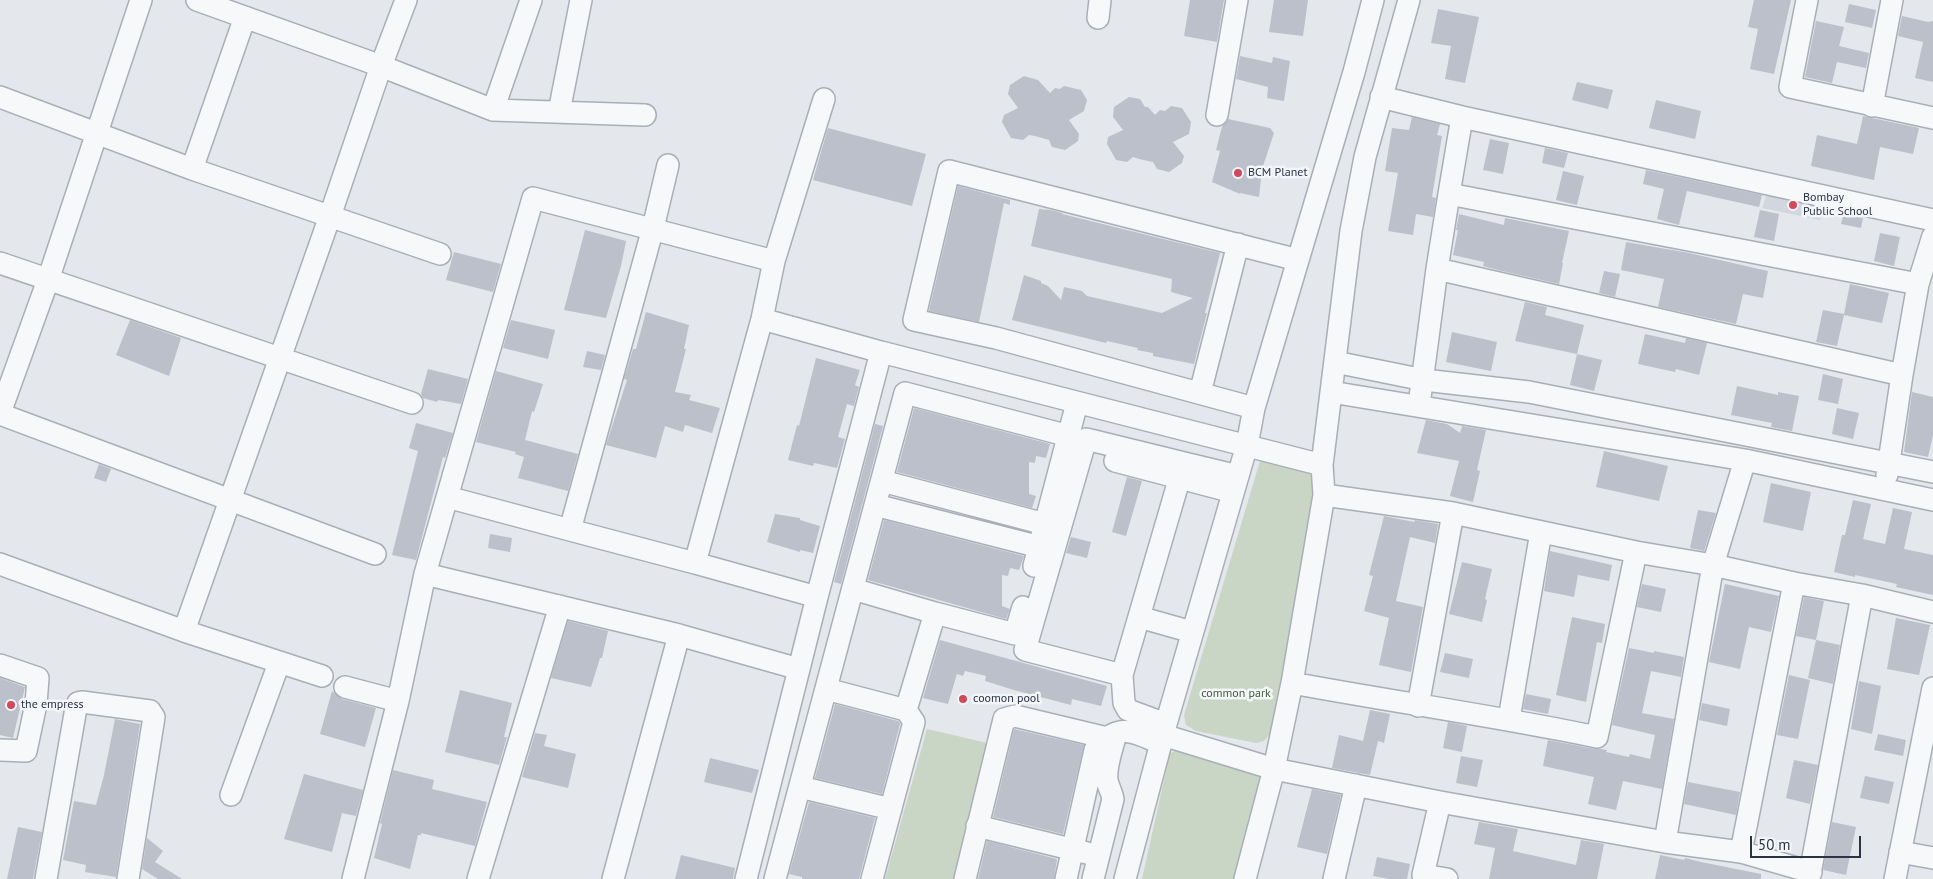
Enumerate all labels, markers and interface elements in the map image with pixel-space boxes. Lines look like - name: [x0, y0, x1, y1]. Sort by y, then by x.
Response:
- place label: BCM Planet: [1248, 166, 1307, 180]
- marker: BCM Planet: [1232, 167, 1244, 179]
- place label: Bombay Public School: [1803, 191, 1872, 219]
- marker: Bombay Public School: [1787, 199, 1799, 211]
- park label: common park: [1201, 687, 1271, 701]
- place label: coomon pool: [973, 692, 1040, 706]
- marker: coomon pool: [957, 693, 969, 705]
- place label: the empress: [21, 698, 84, 712]
- marker: the empress: [5, 699, 17, 711]
- scale bar: [1753, 826, 1864, 858]
- text: 50 m: [1758, 835, 1791, 854]

